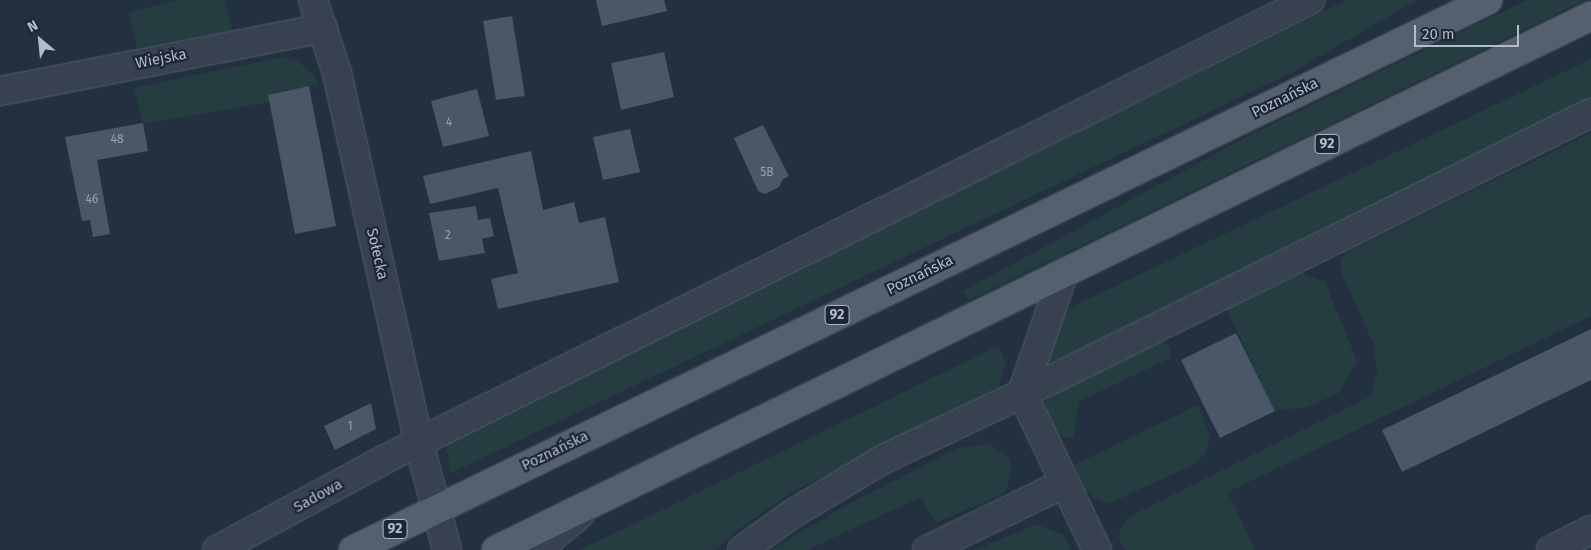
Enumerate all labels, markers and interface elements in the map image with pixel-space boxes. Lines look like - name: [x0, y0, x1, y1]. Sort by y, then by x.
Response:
- north arrow: [15, 15, 65, 65]
- scale bar: [1416, 15, 1521, 47]
- text: N: [25, 17, 41, 36]
- text: 20 m: [1422, 25, 1455, 43]
- street label: Wiejska: [134, 45, 188, 73]
- street label: Poznańska: [1249, 74, 1321, 122]
- house number: 4: [446, 116, 452, 130]
- road number: 92: [1314, 132, 1340, 156]
- house number: 48: [111, 133, 123, 147]
- house number: 5B: [760, 166, 774, 180]
- house number: 46: [86, 193, 98, 207]
- street label: Sołecka: [362, 226, 392, 282]
- house number: 2: [445, 229, 451, 243]
- street label: Poznańska: [884, 251, 956, 299]
- road number: 92: [824, 304, 850, 326]
- house number: 1: [347, 420, 353, 434]
- street label: Poznańska: [519, 427, 591, 475]
- street label: Sadowa: [291, 475, 345, 517]
- road number: 92: [382, 518, 408, 540]

